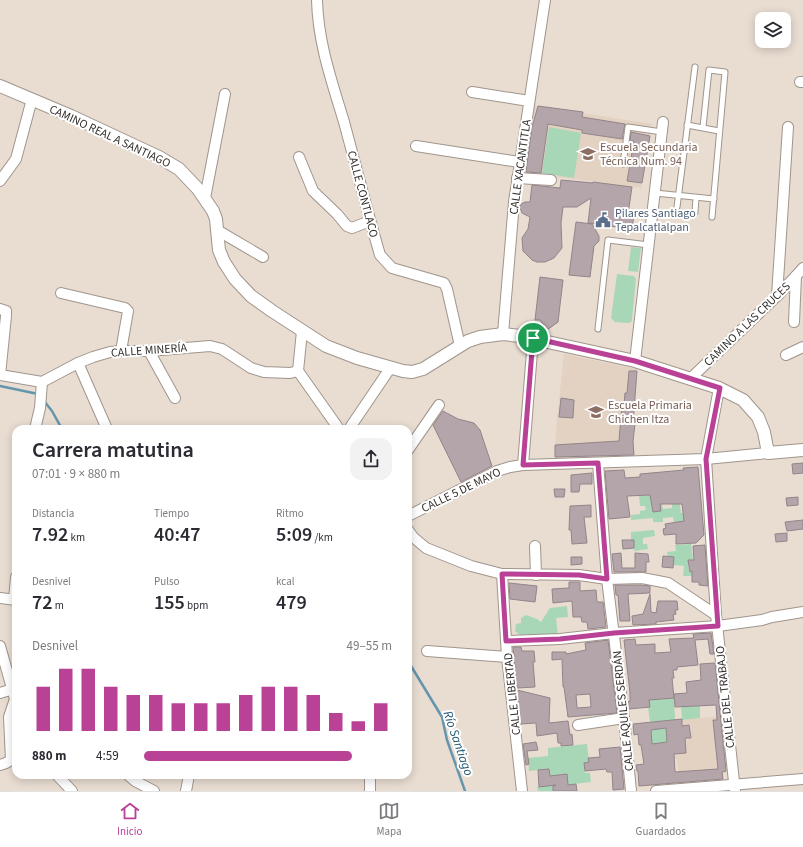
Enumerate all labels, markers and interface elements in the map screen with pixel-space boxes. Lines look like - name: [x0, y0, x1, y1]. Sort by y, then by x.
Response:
- map controls: [755, 12, 791, 48]
- button: layers: [755, 12, 791, 48]
- street label: CAMINO REAL A SANTIAGO: [46, 101, 173, 172]
- street label: CALLE XACANTITLA: [505, 118, 536, 216]
- place label: Escuela Secundaria Técnica Num. 94: [600, 139, 698, 170]
- school or university icon: Escuela Secundaria Técnica Num. 94: [579, 145, 597, 163]
- street label: CALLE CONTLACO: [343, 149, 382, 239]
- place label: Pilares Santiago Tepalcatlalpan: [615, 205, 696, 236]
- public building icon: Pilares Santiago Tepalcatlalpan: [594, 211, 612, 229]
- street label: CAMINO A LAS CRUCES: [700, 278, 794, 370]
- pin: [516, 321, 550, 355]
- icon: arrive: [522, 327, 544, 349]
- street label: CALLE MINERÍA: [110, 339, 188, 362]
- place label: Escuela Primaria Chichen Itza: [608, 397, 692, 428]
- school or university icon: Escuela Primaria Chichen Itza: [587, 403, 605, 421]
- text: Carrera matutina: [32, 434, 194, 466]
- button: share: [350, 438, 392, 480]
- street label: CALLE 5 DE MAYO: [418, 464, 504, 517]
- text: 07:01 · 9 × 880 m: [32, 465, 120, 483]
- text: Distancia: [32, 506, 74, 521]
- text: Tiempo: [154, 506, 189, 521]
- text: Ritmo: [276, 506, 304, 521]
- text: 7.92: [32, 521, 68, 549]
- text: 40:47: [154, 521, 201, 549]
- text: 5:09: [276, 521, 312, 549]
- text: km: [68, 530, 85, 545]
- text: /km: [312, 530, 333, 545]
- text: Desnivel: [32, 574, 71, 589]
- text: Pulso: [154, 574, 180, 589]
- text: kcal: [276, 574, 295, 589]
- text: 72: [32, 589, 53, 617]
- text: 155: [154, 589, 185, 617]
- text: 479: [276, 589, 307, 617]
- text: m: [53, 598, 64, 613]
- text: bpm: [185, 598, 208, 613]
- text: Desnivel: [32, 637, 78, 655]
- text: 49–55 m: [347, 637, 392, 655]
- street label: CALLE DEL TRABAJO: [712, 645, 739, 749]
- street label: CALLE AQUILES SERDÁN: [609, 650, 638, 772]
- street label: CALLE LIBERTAD: [500, 652, 525, 736]
- water label: Río Santiago: [439, 708, 478, 779]
- text: 880 m: [32, 747, 66, 765]
- text: 4:59: [96, 747, 119, 765]
- tab: Inicio: [117, 800, 142, 839]
- tab: Mapa: [376, 800, 402, 839]
- tab: Guardados: [636, 800, 686, 839]

